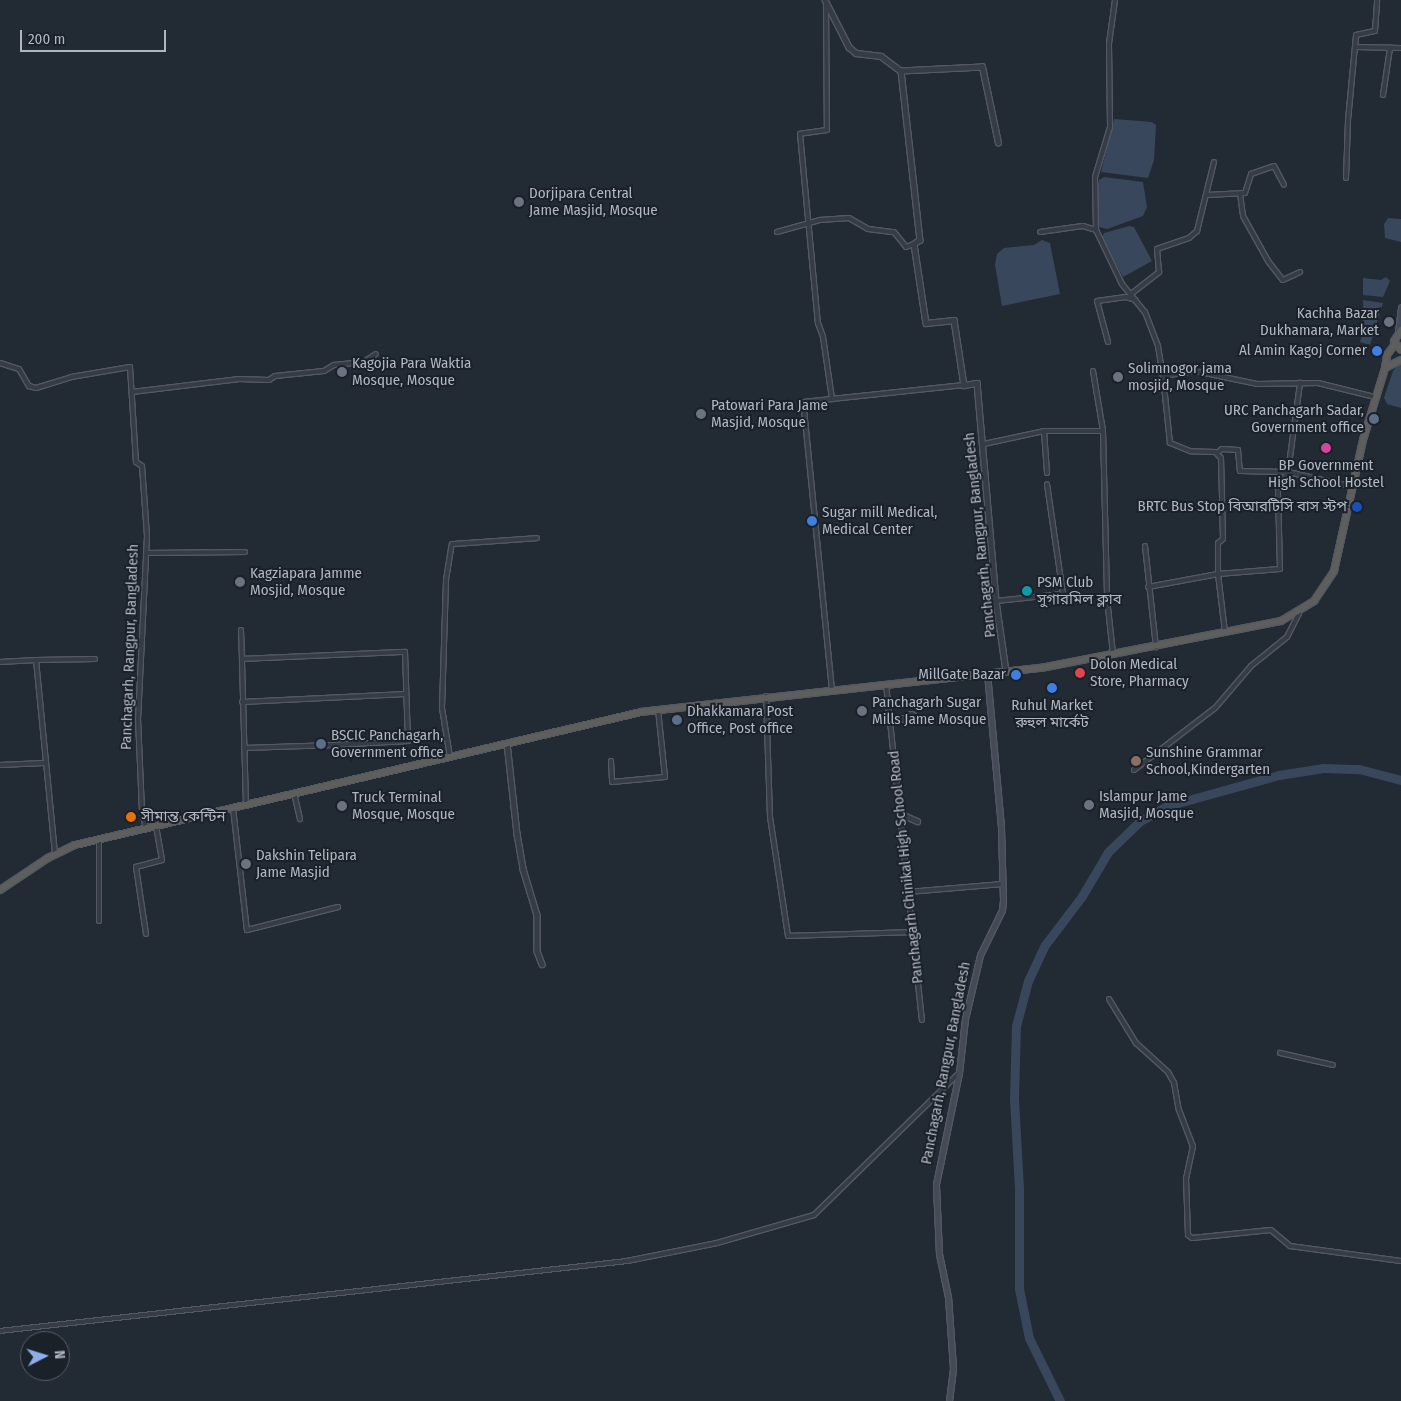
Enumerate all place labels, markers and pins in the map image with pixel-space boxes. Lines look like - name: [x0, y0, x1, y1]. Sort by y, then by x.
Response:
- place label: Dorjipara Central Jame Masjid, Mosque: [529, 184, 658, 219]
- marker: Dorjipara Central Jame Masjid, Mosque: [513, 196, 525, 208]
- place label: Kachha Bazar Dukhamara, Market: [1260, 304, 1379, 339]
- marker: Kachha Bazar Dukhamara, Market: [1383, 316, 1395, 328]
- place label: Al Amin Kagoj Corner: [1239, 342, 1367, 360]
- marker: Al Amin Kagoj Corner: [1371, 345, 1383, 357]
- place label: Kagojia Para Waktia Mosque, Mosque: [352, 354, 471, 389]
- place label: Solimnogor jama mosjid, Mosque: [1128, 359, 1232, 394]
- marker: Kagojia Para Waktia Mosque, Mosque: [336, 366, 348, 378]
- marker: Solimnogor jama mosjid, Mosque: [1112, 371, 1124, 383]
- place label: Patowari Para Jame Masjid, Mosque: [711, 396, 828, 431]
- place label: URC Panchagarh Sadar, Government office: [1224, 401, 1364, 436]
- marker: Patowari Para Jame Masjid, Mosque: [695, 408, 707, 420]
- marker: URC Panchagarh Sadar, Government office: [1368, 413, 1380, 425]
- marker: BP Government High School Hostel: [1320, 442, 1332, 454]
- place label: BP Government High School Hostel: [1268, 456, 1384, 491]
- place label: BRTC Bus Stop বিআরটিসি বাস স্টপ: [1137, 498, 1347, 516]
- marker: BRTC Bus Stop বিআরটিসি বাস স্টপ: [1351, 501, 1363, 513]
- place label: Sugar mill Medical, Medical Center: [822, 503, 937, 538]
- marker: Sugar mill Medical, Medical Center: [806, 515, 818, 527]
- place label: Kagziapara Jamme Mosjid, Mosque: [250, 564, 362, 599]
- place label: PSM Club সুগারমিল ক্লাব: [1037, 573, 1122, 608]
- marker: Kagziapara Jamme Mosjid, Mosque: [234, 576, 246, 588]
- marker: PSM Club সুগারমিল ক্লাব: [1021, 585, 1033, 597]
- place label: Dolon Medical Store, Pharmacy: [1090, 655, 1189, 690]
- place label: MillGate Bazar: [918, 666, 1006, 684]
- marker: Dolon Medical Store, Pharmacy: [1074, 667, 1086, 679]
- marker: MillGate Bazar: [1010, 669, 1022, 681]
- marker: Ruhul Market রুহুল মার্কেট: [1046, 682, 1058, 694]
- place label: Panchagarh Sugar Mills Jame Mosque: [872, 693, 986, 728]
- place label: Ruhul Market রুহুল মার্কেট: [1011, 696, 1093, 731]
- place label: Dhakkamara Post Office, Post office: [687, 702, 793, 737]
- marker: Panchagarh Sugar Mills Jame Mosque: [856, 705, 868, 717]
- marker: Dhakkamara Post Office, Post office: [671, 714, 683, 726]
- place label: BSCIC Panchagarh, Government office: [331, 726, 444, 761]
- marker: BSCIC Panchagarh, Government office: [315, 738, 327, 750]
- place label: Sunshine Grammar School,Kindergarten: [1146, 743, 1270, 778]
- marker: Sunshine Grammar School,Kindergarten: [1130, 755, 1142, 767]
- place label: Islampur Jame Masjid, Mosque: [1099, 787, 1194, 822]
- place label: Truck Terminal Mosque, Mosque: [352, 788, 455, 823]
- marker: Islampur Jame Masjid, Mosque: [1083, 799, 1095, 811]
- marker: Truck Terminal Mosque, Mosque: [336, 800, 348, 812]
- place label: সীমান্ত কেন্টিন: [141, 808, 225, 826]
- marker: সীমান্ত কেন্টিন: [125, 811, 137, 823]
- place label: Dakshin Telipara Jame Masjid: [256, 846, 357, 881]
- marker: Dakshin Telipara Jame Masjid: [240, 858, 252, 870]

